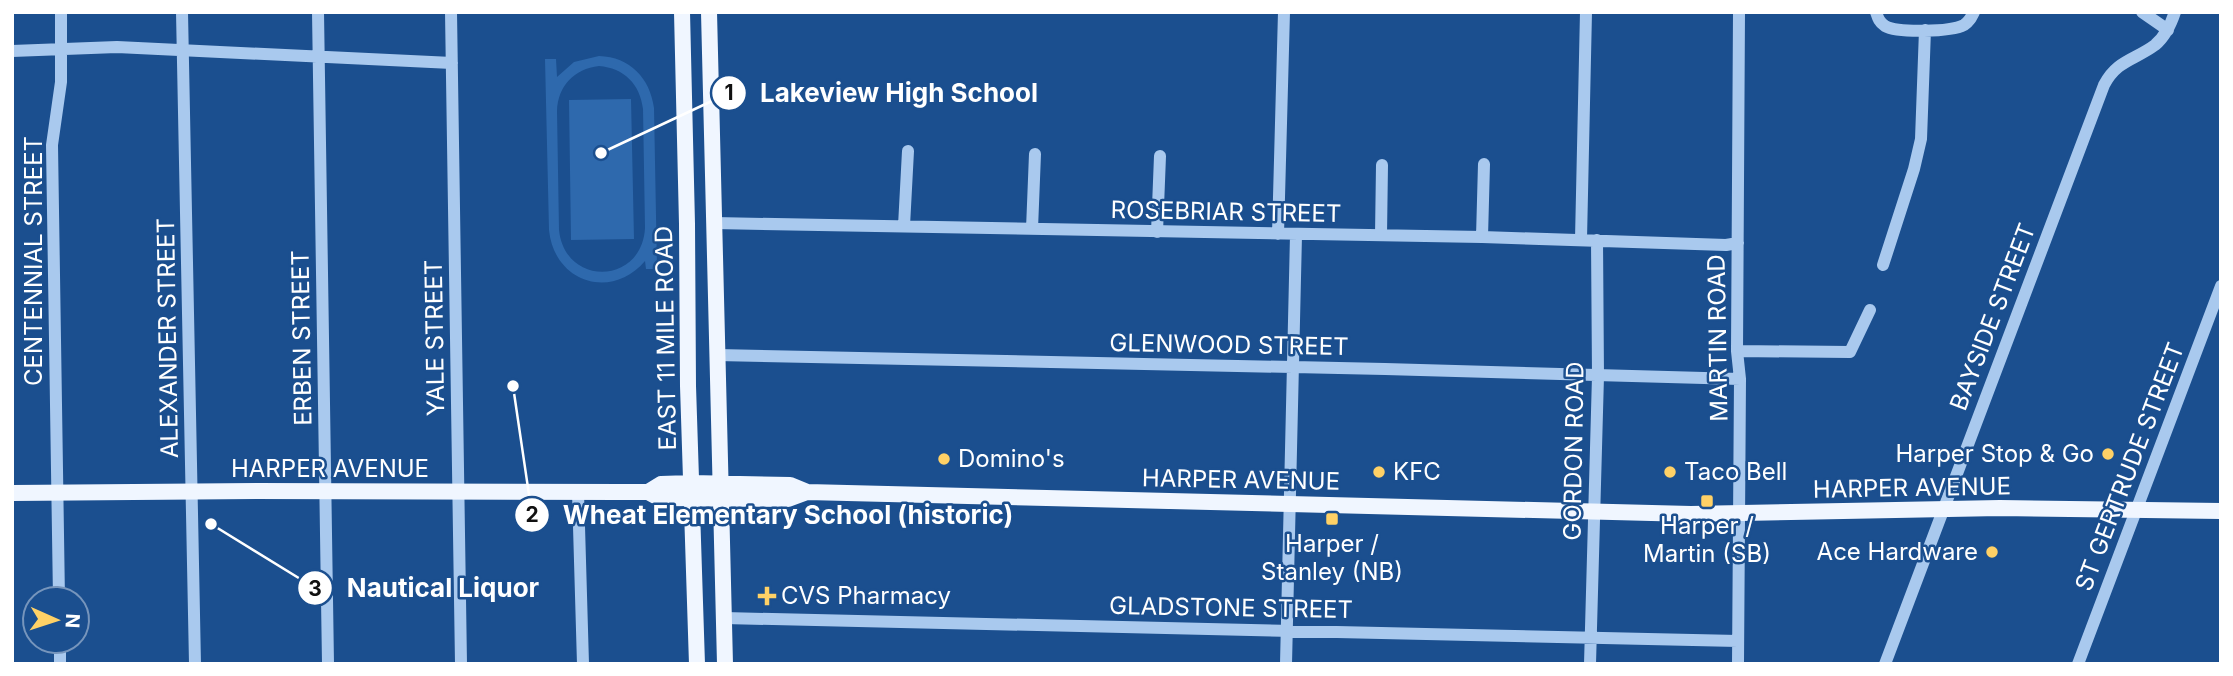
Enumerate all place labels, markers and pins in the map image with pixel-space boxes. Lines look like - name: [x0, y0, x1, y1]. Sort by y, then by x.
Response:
- callout: Lakeview High School: [711, 70, 1052, 117]
- place label: Harper Stop & Go: [1895, 439, 2094, 468]
- place label: Domino's: [958, 444, 1065, 473]
- marker: Harper Stop & Go: [2100, 446, 2116, 462]
- marker: Domino's: [936, 451, 952, 467]
- place label: KFC: [1393, 457, 1441, 486]
- place label: Taco Bell: [1684, 457, 1787, 486]
- marker: KFC: [1371, 464, 1387, 480]
- marker: Taco Bell: [1662, 464, 1678, 480]
- callout: Wheat Elementary School (historic): [514, 491, 1028, 538]
- marker: Harper / Martin (SB): [1699, 493, 1715, 509]
- marker: Harper / Stanley (NB): [1324, 511, 1340, 527]
- place label: Harper / Martin (SB): [1643, 511, 1771, 568]
- place label: Harper / Stanley (NB): [1261, 529, 1403, 586]
- place label: Ace Hardware: [1817, 537, 1978, 566]
- marker: Ace Hardware: [1984, 544, 2000, 560]
- callout: Nautical Liquor: [298, 565, 553, 612]
- place label: CVS Pharmacy: [781, 581, 951, 610]
- marker: CVS Pharmacy: [759, 588, 775, 604]

